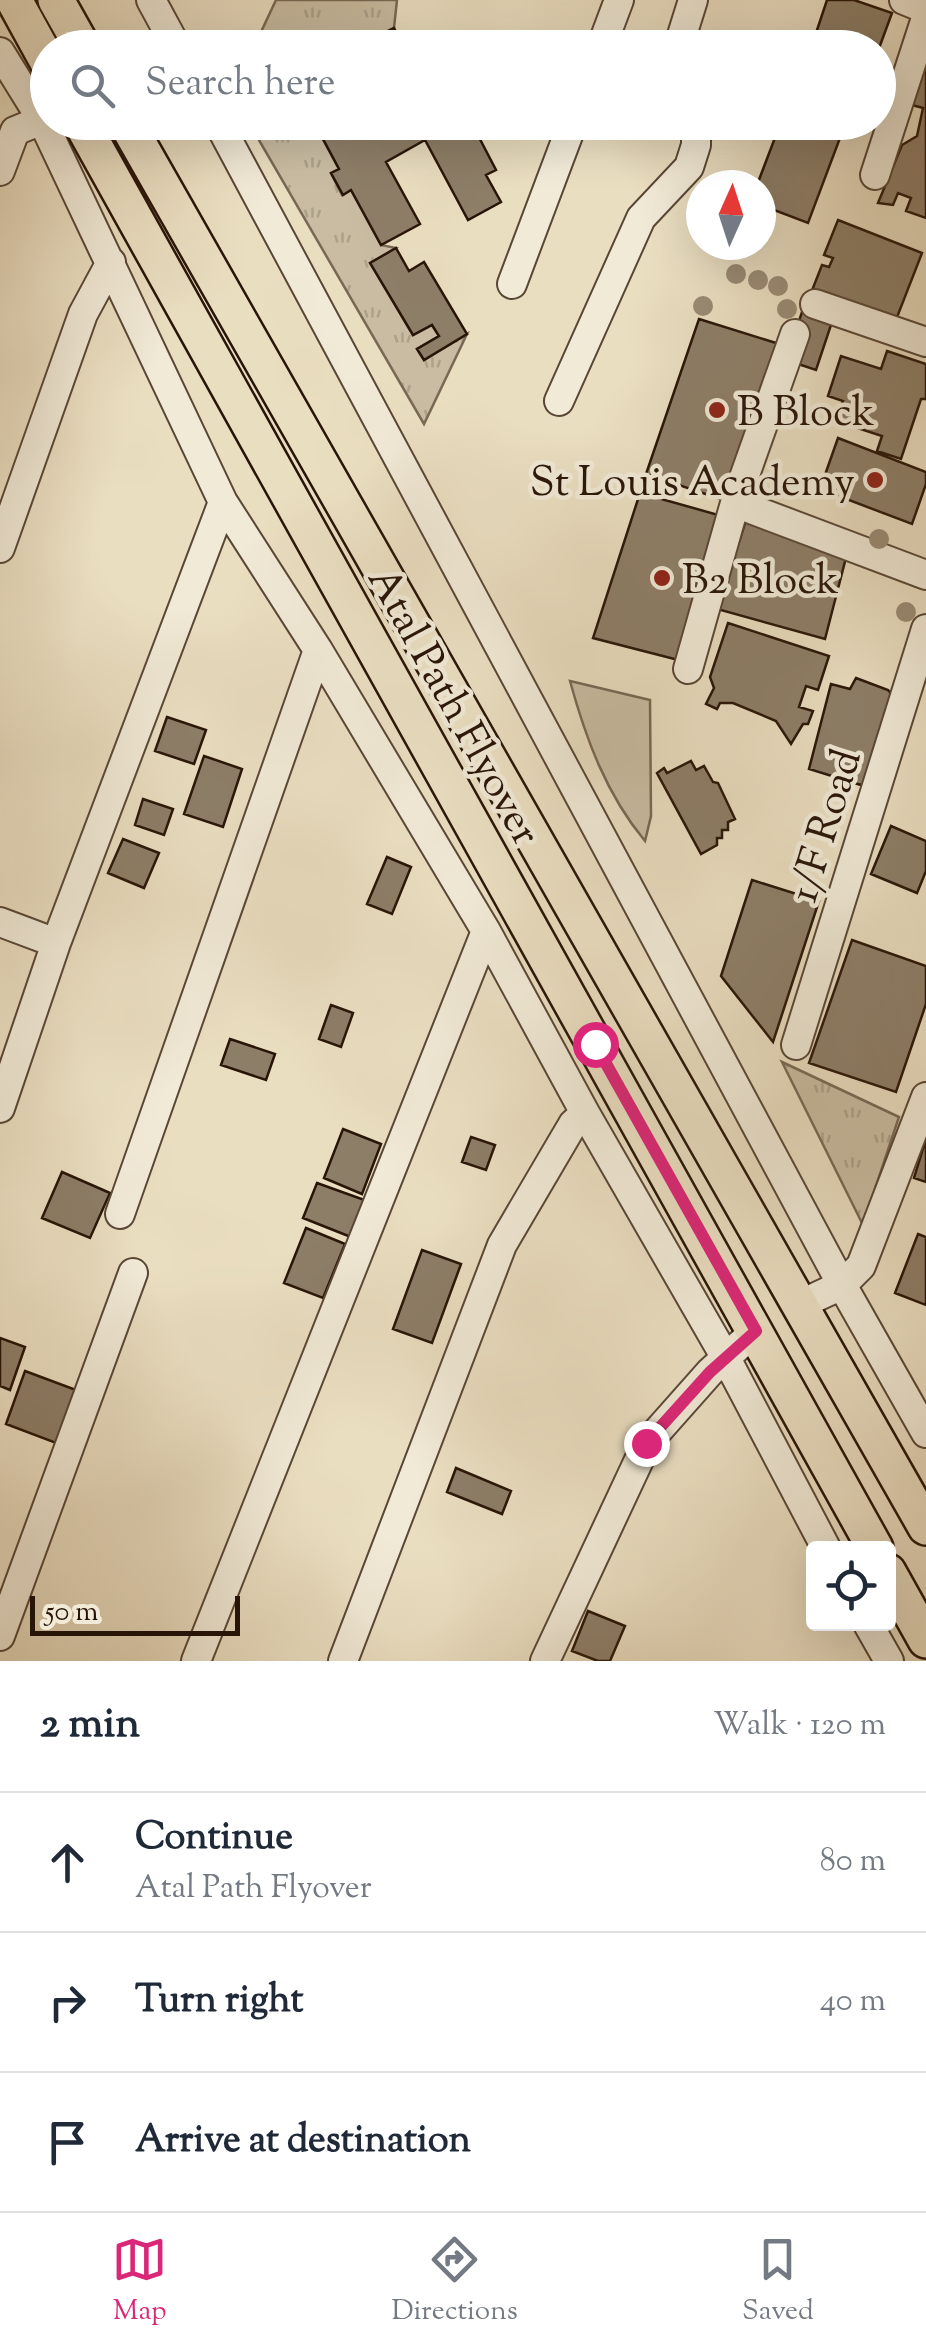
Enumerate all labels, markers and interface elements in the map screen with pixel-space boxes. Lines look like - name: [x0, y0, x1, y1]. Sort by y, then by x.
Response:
- search box: [30, 30, 896, 140]
- icon: search: [65, 58, 120, 113]
- text: Search here: [145, 58, 336, 112]
- north arrow: [686, 170, 776, 260]
- place label: B Block: [737, 385, 875, 445]
- marker: B Block: [706, 399, 728, 421]
- place label: St Louis Academy: [530, 455, 855, 515]
- marker: St Louis Academy: [864, 469, 886, 491]
- place label: B2 Block: [682, 553, 839, 613]
- street label: Atal Path Flyover: [350, 557, 553, 858]
- marker: B2 Block: [651, 567, 673, 589]
- street label: 1/F Road: [776, 743, 879, 910]
- route start: [573, 1022, 619, 1068]
- route end: [624, 1421, 670, 1467]
- map controls: [806, 1541, 896, 1631]
- button: locate: [806, 1541, 896, 1631]
- scale bar: [30, 1591, 240, 1636]
- text: 50 m: [45, 1593, 99, 1633]
- text: 2 min: [40, 1696, 140, 1756]
- text: Walk · 120 m: [713, 1703, 886, 1749]
- text: Continue: [135, 1812, 293, 1866]
- icon: ahead: [40, 1835, 95, 1890]
- text: 80 m: [820, 1839, 886, 1885]
- text: Atal Path Flyover: [135, 1866, 372, 1912]
- icon: right: [40, 1975, 95, 2030]
- text: Turn right: [135, 1975, 303, 2029]
- text: 40 m: [820, 1979, 886, 2025]
- icon: arrive: [40, 2115, 95, 2170]
- text: Arrive at destination: [135, 2115, 471, 2169]
- tab: Map: [112, 2232, 167, 2332]
- tab: Directions: [391, 2232, 518, 2332]
- tab: Saved: [742, 2232, 814, 2332]

